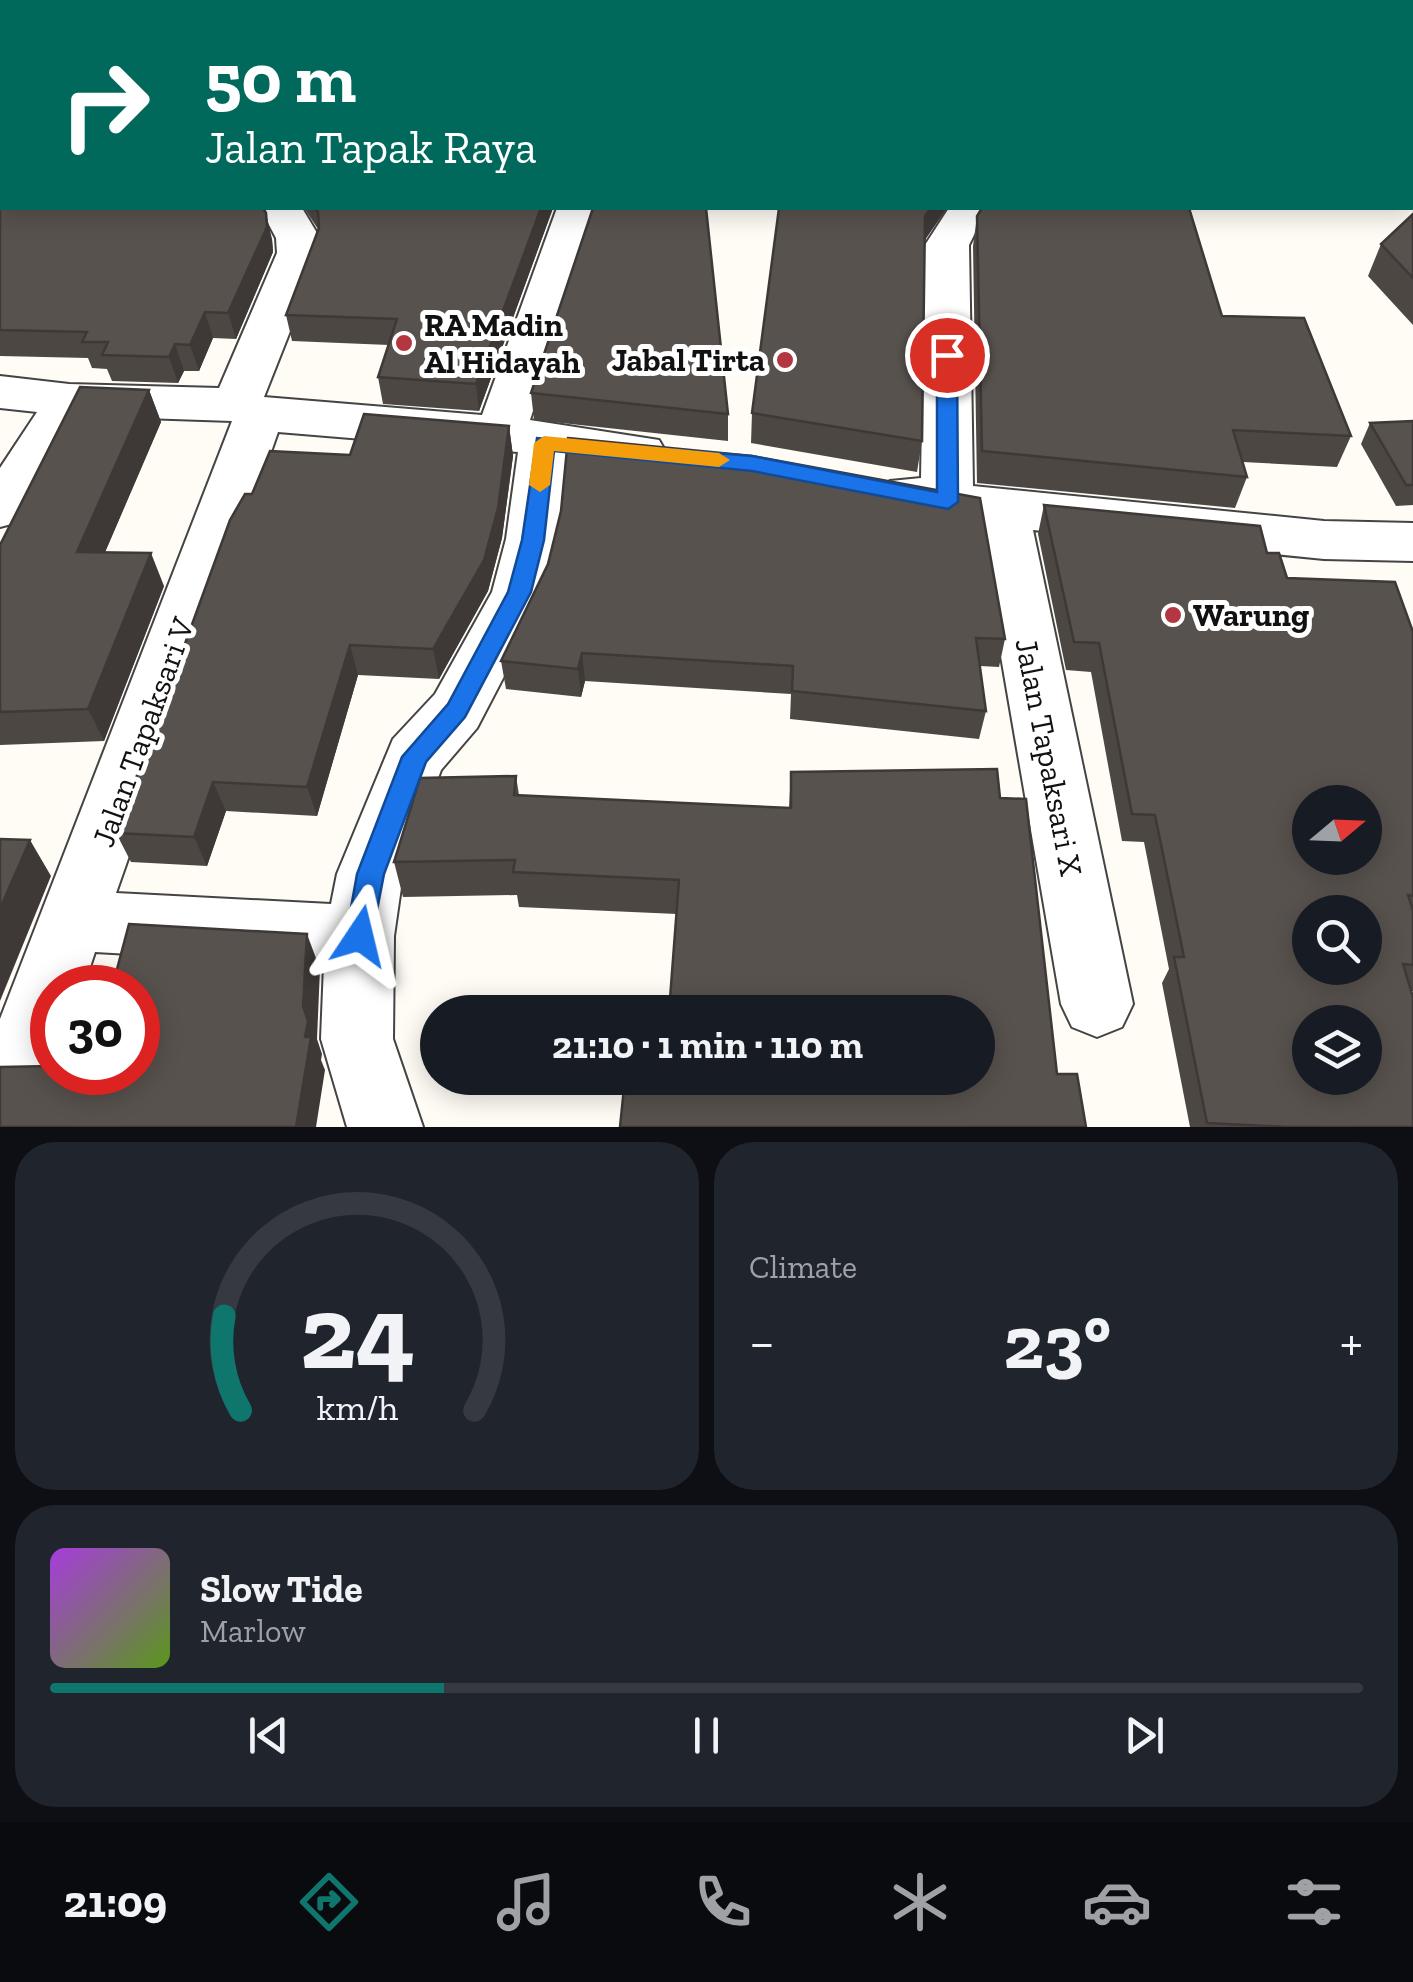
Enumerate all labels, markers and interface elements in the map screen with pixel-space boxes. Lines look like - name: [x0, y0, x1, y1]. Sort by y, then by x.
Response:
- text: 50 m: [205, 36, 356, 120]
- icon: right: [40, 40, 170, 170]
- text: Jalan Tapak Raya: [205, 121, 537, 175]
- place label: RA Madin Al Hidayah: [424, 306, 581, 381]
- pin: [905, 313, 990, 398]
- icon: arrive: [920, 328, 975, 383]
- marker: RA Madin Al Hidayah: [393, 332, 415, 354]
- place label: Jabal Tirta: [612, 341, 765, 379]
- marker: Jabal Tirta: [774, 349, 796, 371]
- place label: Warung: [1193, 596, 1309, 634]
- marker: Warung: [1162, 604, 1184, 626]
- street label: Jalan Tapaksari V: [84, 612, 202, 852]
- street label: Jalan Tapaksari X: [1007, 635, 1091, 879]
- north arrow: [1292, 785, 1382, 875]
- map controls: [1292, 785, 1382, 1095]
- position arrow: [308, 884, 412, 988]
- button: search: [1292, 895, 1382, 985]
- speed limit sign: 30: [30, 965, 160, 1095]
- button: layers: [1292, 1005, 1382, 1095]
- text: 21:10 · 1 min · 110 m: [552, 1022, 863, 1068]
- text: Climate: [749, 1248, 857, 1286]
- text: 24: [299, 1270, 415, 1395]
- text: 23°: [1004, 1297, 1111, 1387]
- text: −: [749, 1309, 775, 1375]
- text: +: [1340, 1309, 1363, 1375]
- text: km/h: [316, 1386, 398, 1429]
- text: Slow Tide: [200, 1566, 363, 1612]
- text: Marlow: [200, 1612, 306, 1650]
- icon: previous: [241, 1708, 296, 1763]
- icon: pause: [679, 1708, 734, 1763]
- icon: next: [1117, 1708, 1172, 1763]
- icon: directions: [294, 1867, 364, 1937]
- icon: music: [491, 1867, 561, 1937]
- icon: phone: [688, 1867, 758, 1937]
- icon: climate: [885, 1867, 955, 1937]
- icon: car: [1082, 1867, 1152, 1937]
- icon: filters: [1279, 1867, 1349, 1937]
- text: 21:09: [64, 1875, 167, 1929]

